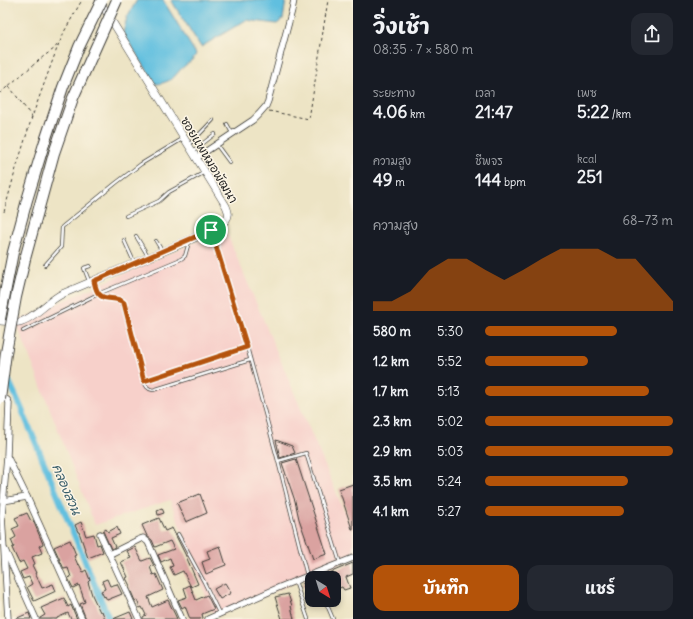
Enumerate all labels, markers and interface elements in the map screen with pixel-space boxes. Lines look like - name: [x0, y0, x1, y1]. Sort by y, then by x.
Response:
- text: วิ่งเช้า: [373, 12, 430, 40]
- button: share: [631, 13, 673, 55]
- text: 08:35 · 7 × 580 m: [373, 41, 473, 58]
- text: ระยะทาง: [373, 86, 415, 100]
- text: เวลา: [475, 86, 495, 100]
- text: เพซ: [577, 86, 597, 100]
- text: 4.06: [373, 101, 407, 123]
- text: 21:47: [475, 101, 513, 123]
- text: 5:22: [577, 101, 609, 123]
- text: km: [407, 107, 425, 121]
- text: /km: [609, 107, 631, 121]
- street label: ซอยแพหมอพัฒนา: [178, 114, 241, 206]
- text: kcal: [577, 152, 597, 166]
- text: ความสูง: [373, 154, 411, 168]
- text: ชีพจร: [475, 154, 503, 168]
- text: 251: [577, 166, 603, 188]
- text: 49: [373, 169, 393, 191]
- text: 144: [475, 169, 501, 191]
- text: m: [393, 175, 405, 189]
- text: bpm: [501, 175, 526, 189]
- text: 68–73 m: [622, 212, 673, 229]
- pin: [194, 213, 228, 247]
- text: ความสูง: [373, 217, 418, 234]
- icon: arrive: [200, 219, 222, 241]
- text: 580 m: [373, 323, 411, 340]
- text: 5:30: [437, 323, 463, 340]
- text: 1.2 km: [373, 353, 409, 370]
- text: 5:52: [437, 353, 462, 370]
- text: 1.7 km: [373, 383, 408, 400]
- text: 5:13: [437, 383, 460, 400]
- text: 2.3 km: [373, 413, 411, 430]
- text: 5:02: [437, 413, 463, 430]
- text: 2.9 km: [373, 443, 411, 460]
- text: 5:03: [437, 443, 463, 460]
- water label: คลองสวน: [48, 461, 85, 518]
- text: 3.5 km: [373, 473, 412, 490]
- text: 5:24: [437, 473, 462, 490]
- text: 4.1 km: [373, 503, 409, 520]
- text: 5:27: [437, 503, 461, 520]
- button: บันทึก: [373, 565, 519, 611]
- button: แชร์: [527, 565, 673, 611]
- north arrow: [305, 571, 341, 607]
- map controls: [305, 571, 341, 607]

